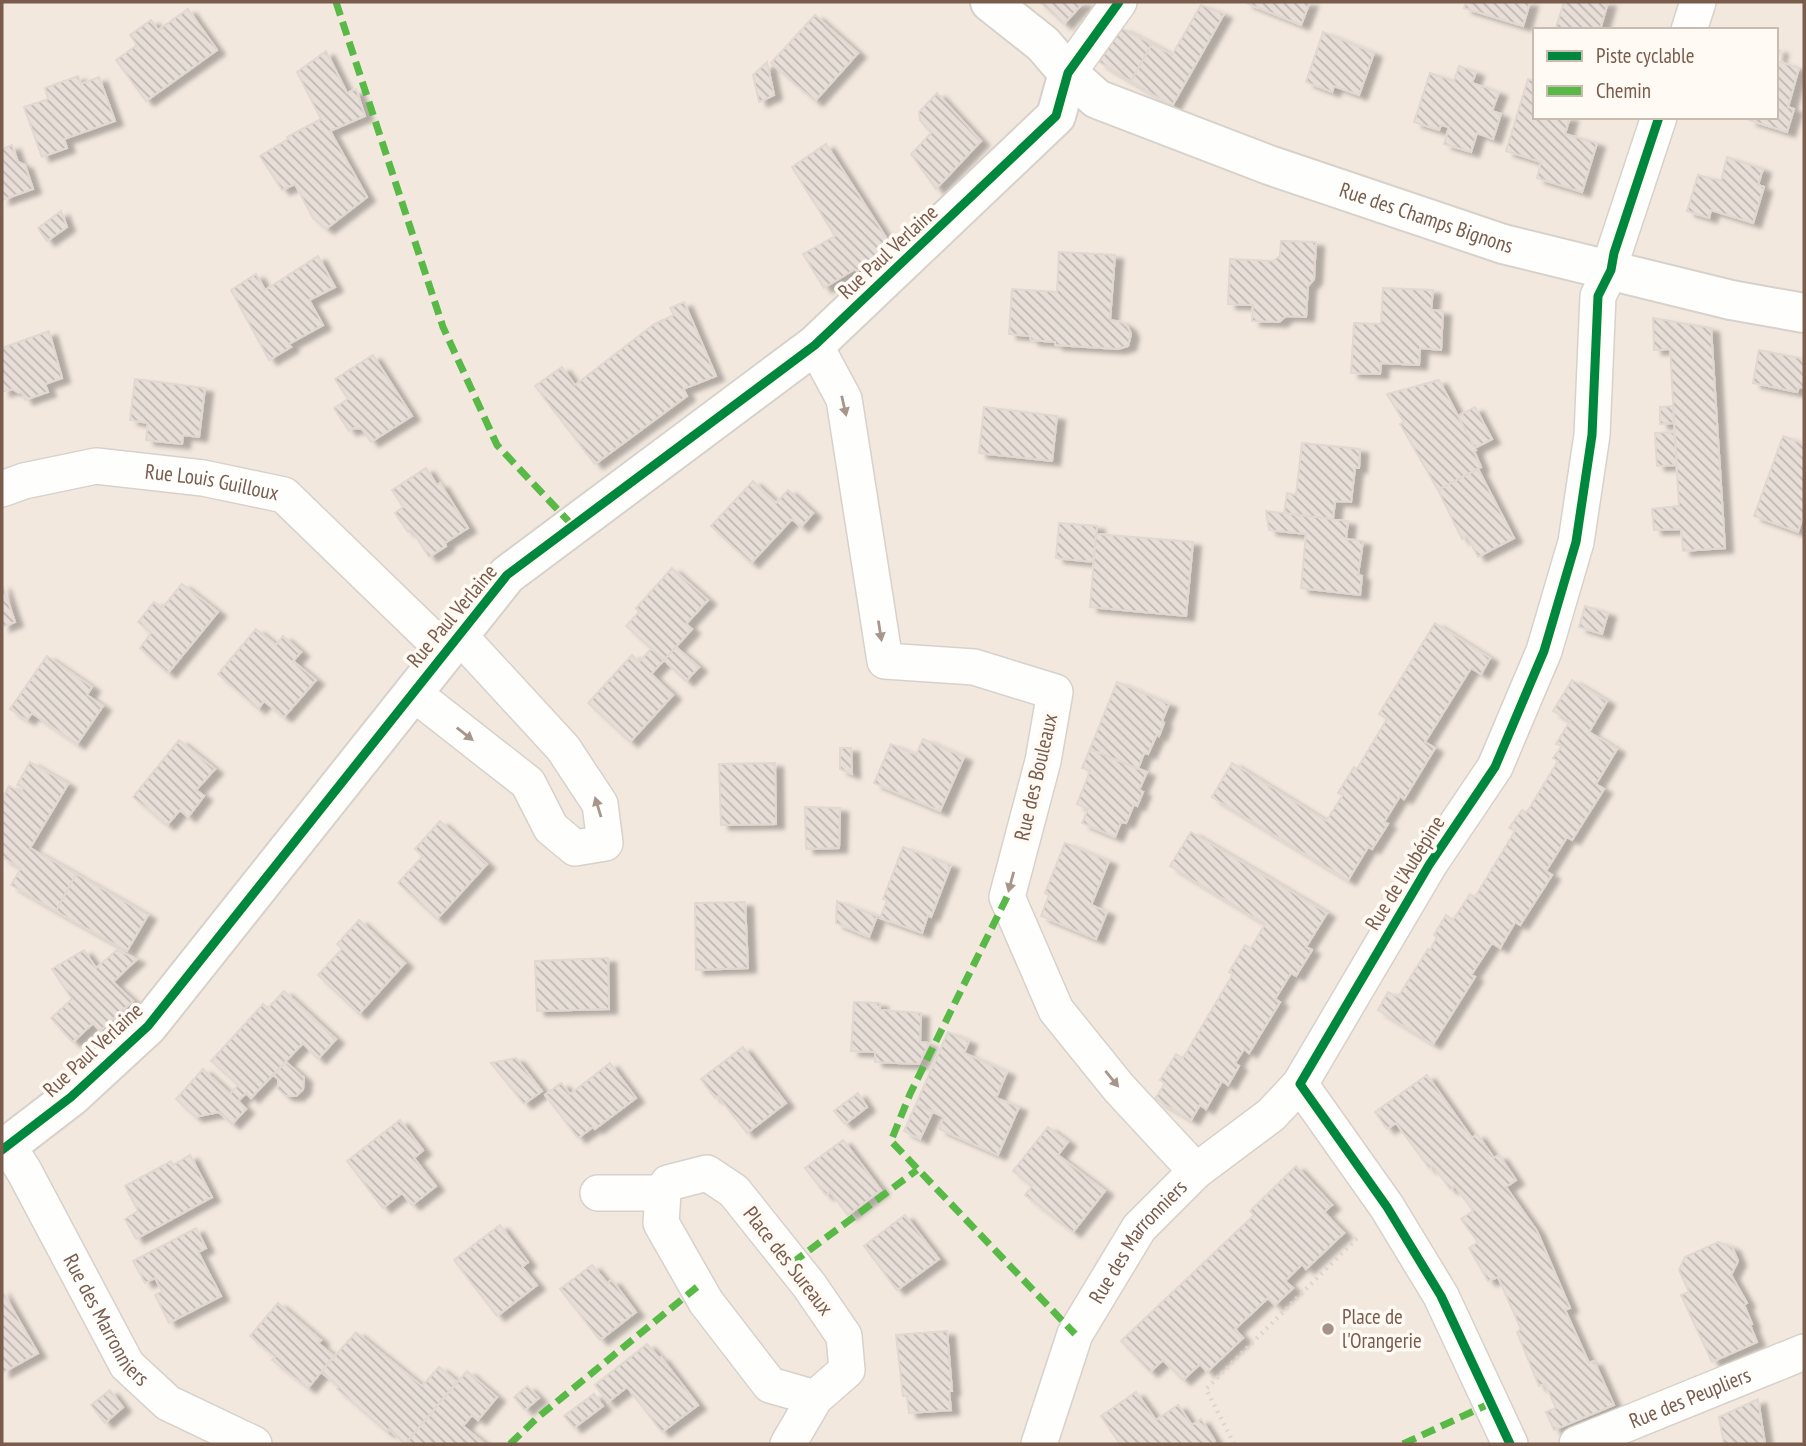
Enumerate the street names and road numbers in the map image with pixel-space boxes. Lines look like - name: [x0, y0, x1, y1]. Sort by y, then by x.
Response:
- street label: Rue des Champs Bignons: [1336, 176, 1516, 259]
- street label: Rue Paul Verlaine: [832, 199, 943, 305]
- street label: Rue Louis Guilloux: [144, 458, 282, 507]
- street label: Rue Paul Verlaine: [401, 559, 503, 673]
- street label: Rue des Bouleaux: [1008, 710, 1063, 843]
- street label: Rue de l'Aubépine: [1359, 811, 1450, 935]
- street label: Rue Paul Verlaine: [37, 997, 148, 1103]
- street label: Rue des Marronniers: [1083, 1174, 1193, 1308]
- street label: Place des Sureaux: [737, 1201, 840, 1321]
- street label: Rue des Marronniers: [58, 1249, 155, 1392]
- street label: Rue des Peupliers: [1625, 1361, 1755, 1434]

